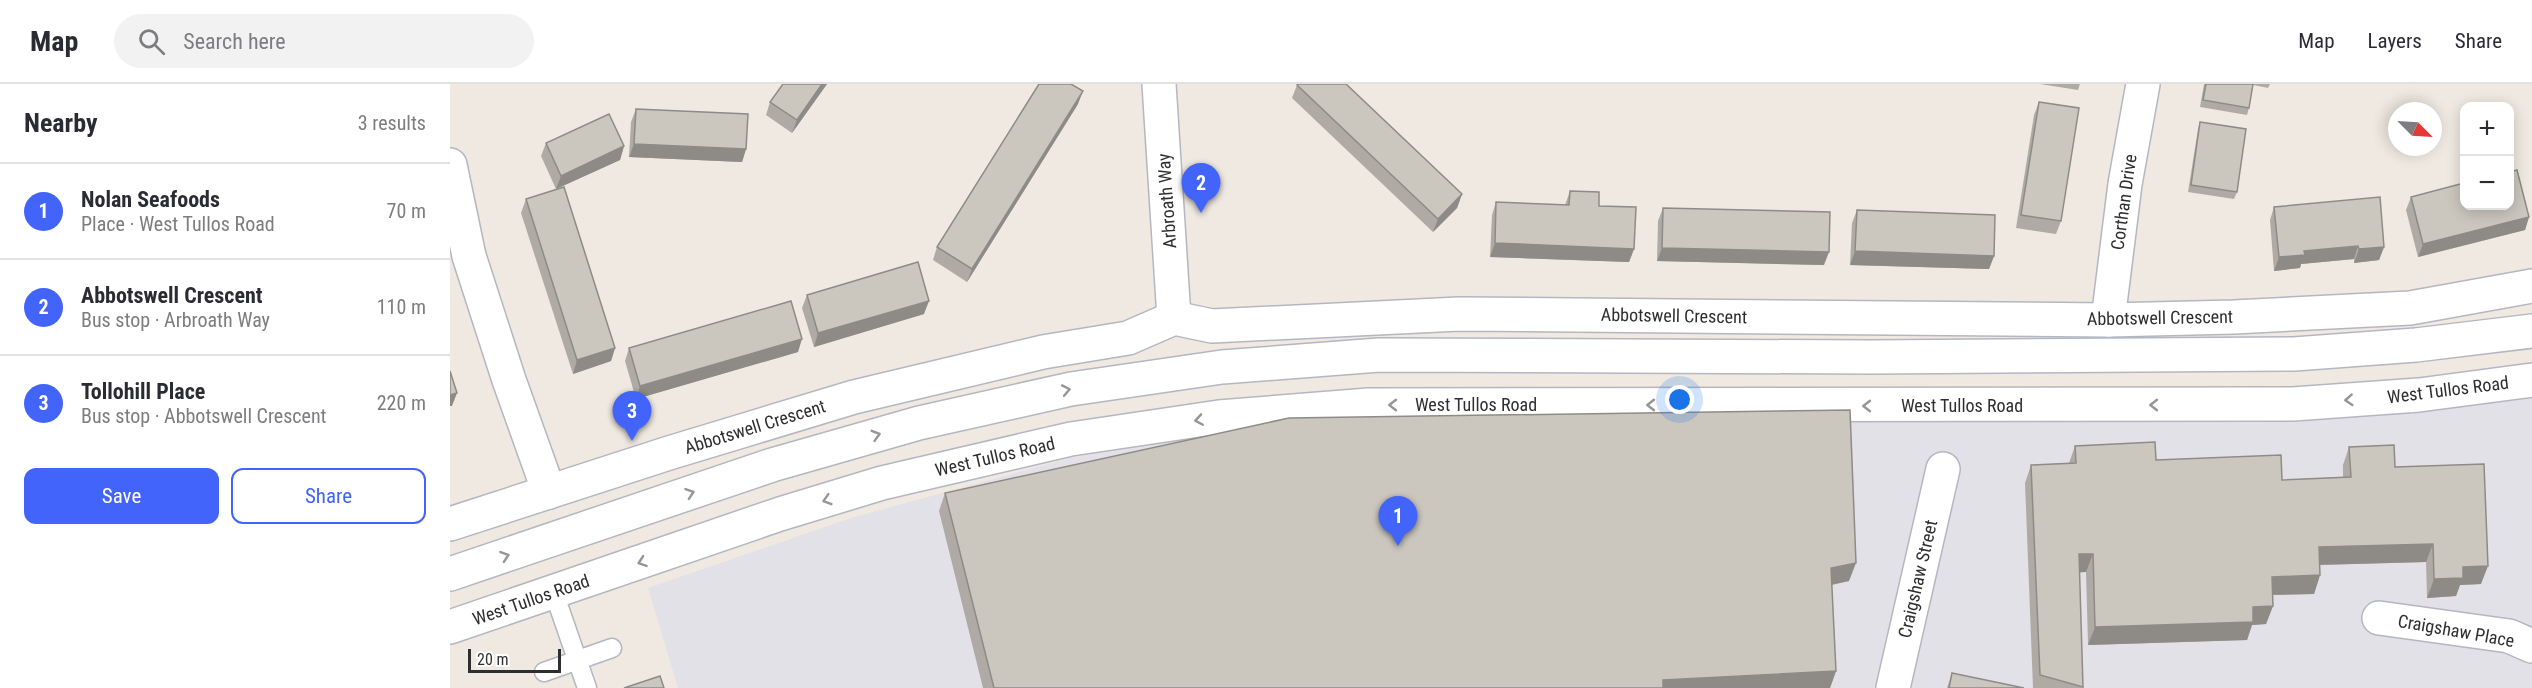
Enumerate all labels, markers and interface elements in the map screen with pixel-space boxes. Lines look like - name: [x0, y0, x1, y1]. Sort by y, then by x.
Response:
- search box: [114, 14, 534, 68]
- text: Map: [30, 25, 78, 58]
- icon: search: [135, 25, 168, 58]
- text: Search here: [183, 29, 286, 54]
- text: Map: [2298, 29, 2335, 53]
- text: Layers: [2368, 29, 2422, 53]
- text: Share: [2455, 29, 2502, 53]
- north arrow: [2388, 102, 2442, 156]
- map controls: [2460, 102, 2514, 210]
- button: +: [2460, 102, 2514, 156]
- text: Nearby: [24, 108, 98, 138]
- text: 3 results: [358, 111, 426, 135]
- street label: Arbroath Way: [1153, 152, 1180, 249]
- street label: Corthan Drive: [2106, 153, 2141, 251]
- button: −: [2460, 156, 2514, 210]
- pin: 2: [1182, 164, 1221, 213]
- text: Nolan Seafoods: [81, 187, 220, 212]
- text: 1: [38, 199, 49, 223]
- text: 70 m: [387, 199, 426, 223]
- text: Place · West Tullos Road: [81, 212, 275, 236]
- text: Abbotswell Crescent: [81, 283, 263, 308]
- text: 2: [38, 295, 49, 319]
- text: 110 m: [377, 295, 426, 319]
- street label: Abbotswell Crescent: [1601, 304, 1747, 327]
- street label: Abbotswell Crescent: [2087, 306, 2233, 329]
- text: Bus stop · Arbroath Way: [81, 308, 270, 332]
- street label: West Tullos Road: [2386, 372, 2510, 407]
- text: Tollohill Place: [81, 379, 205, 404]
- one-way arrow: [1061, 384, 1071, 397]
- your location: [1665, 385, 1694, 414]
- text: 3: [38, 391, 49, 415]
- text: 220 m: [377, 391, 426, 415]
- pin: 3: [612, 392, 651, 441]
- one-way arrow: [2344, 393, 2353, 406]
- street label: West Tullos Road: [1415, 394, 1537, 415]
- street label: Abbotswell Crescent: [682, 395, 828, 458]
- street label: West Tullos Road: [1901, 395, 2023, 416]
- one-way arrow: [1389, 399, 1398, 411]
- one-way arrow: [1647, 399, 1656, 411]
- one-way arrow: [2149, 399, 2158, 411]
- one-way arrow: [1863, 400, 1872, 412]
- text: Bus stop · Abbotswell Crescent: [81, 404, 327, 428]
- one-way arrow: [1194, 413, 1204, 426]
- one-way arrow: [870, 430, 881, 442]
- street label: West Tullos Road: [933, 433, 1057, 480]
- button: Save: [24, 468, 219, 524]
- button: Share: [231, 468, 426, 524]
- one-way arrow: [684, 488, 695, 500]
- one-way arrow: [822, 493, 832, 505]
- pin: 1: [1378, 496, 1418, 546]
- street label: Craigshaw Street: [1894, 518, 1941, 640]
- one-way arrow: [499, 550, 510, 563]
- one-way arrow: [637, 554, 647, 567]
- street label: West Tullos Road: [470, 570, 592, 629]
- street label: Craigshaw Place: [2396, 610, 2516, 651]
- scale bar: [468, 646, 561, 674]
- text: 20 m: [477, 650, 509, 669]

